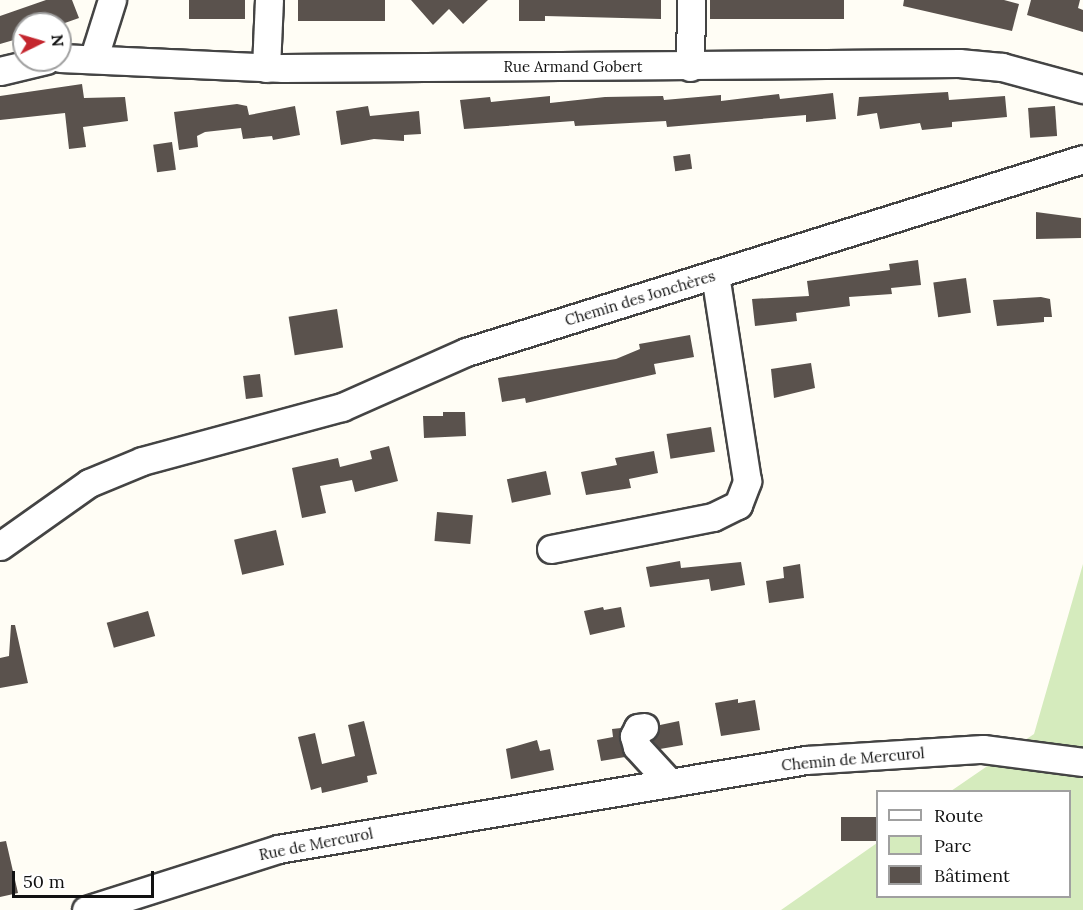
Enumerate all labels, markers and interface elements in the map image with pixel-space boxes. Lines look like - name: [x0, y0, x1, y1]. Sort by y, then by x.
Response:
- north arrow: [12, 12, 72, 72]
- text: N: [47, 34, 68, 48]
- street label: Rue Armand Gobert: [504, 58, 642, 76]
- street label: Chemin des Jonchères: [563, 267, 717, 329]
- street label: Chemin de Mercurol: [781, 744, 925, 774]
- legend: [876, 790, 1071, 898]
- text: Route: [934, 804, 983, 827]
- street label: Rue de Mercurol: [257, 824, 375, 864]
- text: Parc: [934, 834, 971, 857]
- scale bar: [15, 859, 158, 897]
- text: Bâtiment: [934, 864, 1010, 887]
- text: 50 m: [23, 870, 65, 893]

